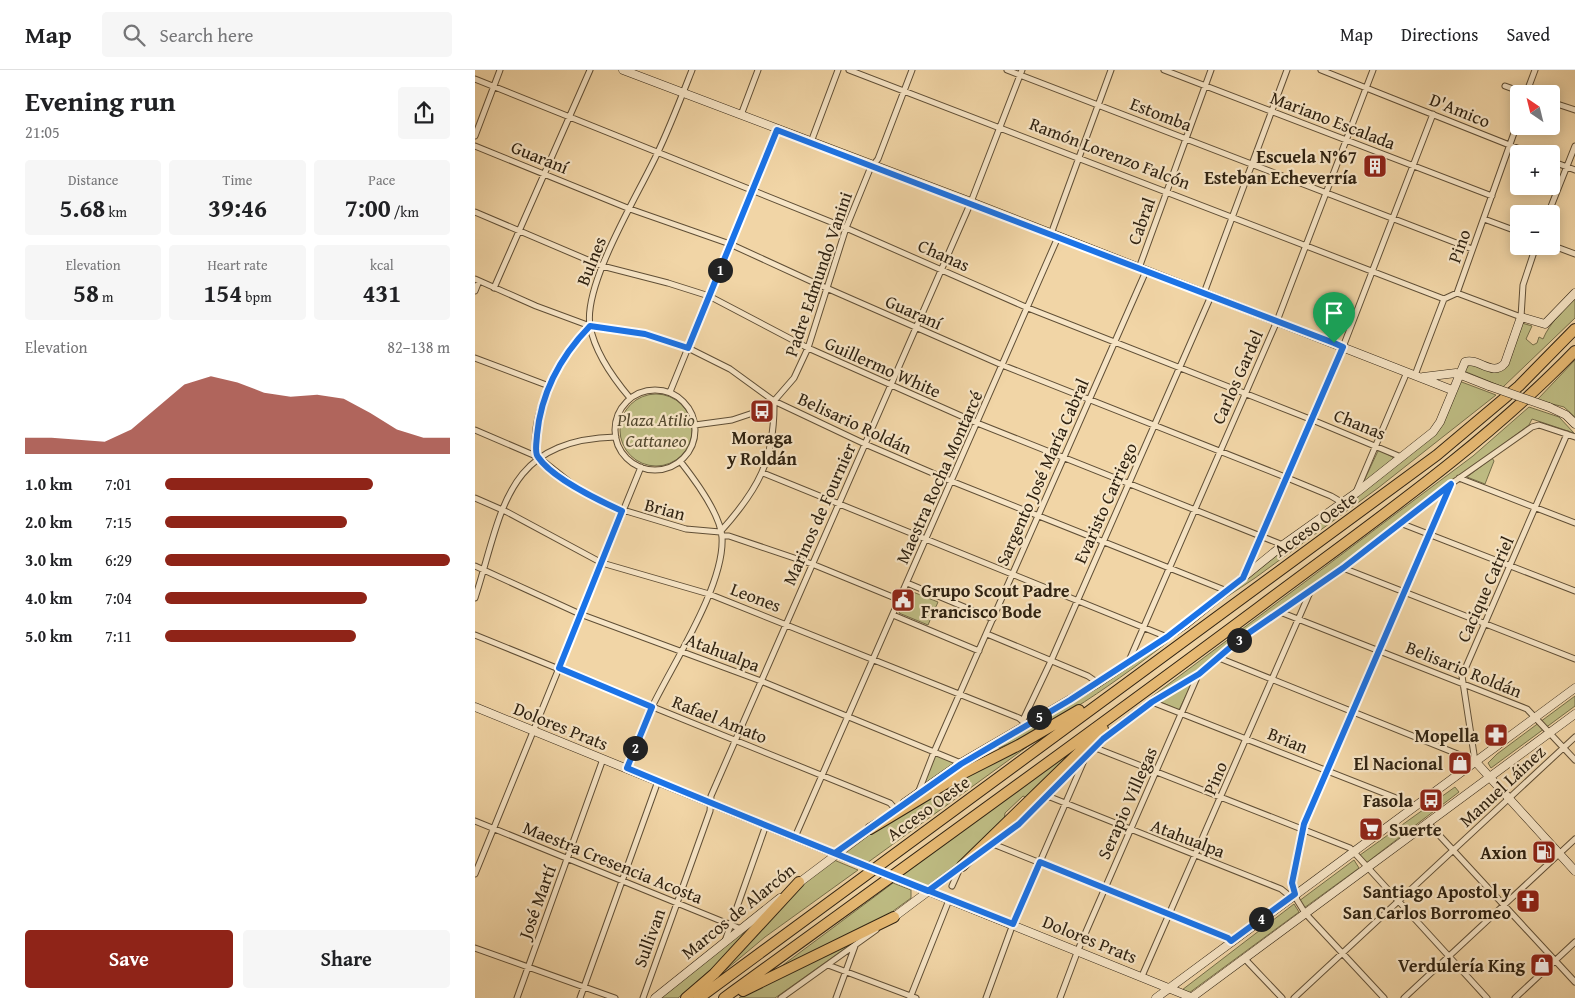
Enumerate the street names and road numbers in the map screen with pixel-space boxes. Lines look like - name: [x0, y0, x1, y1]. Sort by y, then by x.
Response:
- street label: Mariano Escalada: [1267, 84, 1400, 156]
- street label: D'Amico: [1426, 86, 1494, 134]
- street label: Estomba: [1126, 90, 1196, 138]
- street label: Ramón Lorenzo Falcón: [1026, 110, 1194, 196]
- street label: Guaraní: [507, 133, 574, 181]
- street label: Padre Edmundo Vanini: [777, 188, 859, 360]
- street label: Cabral: [1120, 194, 1162, 248]
- street label: Pino: [1440, 225, 1478, 267]
- street label: Bulnes: [569, 232, 613, 290]
- street label: Chanas: [914, 232, 974, 278]
- street label: Guaraní: [881, 288, 948, 337]
- street label: Carlos Gardel: [1204, 326, 1270, 428]
- street label: Guillermo White: [821, 329, 945, 405]
- street label: Sargento José María Cabral: [988, 374, 1096, 570]
- street label: Belisario Roldán: [794, 385, 916, 461]
- street label: Maestra Rocha Montarcé: [889, 386, 989, 568]
- street label: Chanas: [1330, 401, 1390, 447]
- street label: Marinos de Fournier: [775, 438, 863, 590]
- street label: Evaristo Carriego: [1066, 438, 1144, 568]
- street label: Acceso Oeste: [1268, 485, 1362, 563]
- street label: Brian: [642, 491, 688, 527]
- street label: Cacique Catriel: [1450, 532, 1520, 646]
- street label: Leones: [727, 575, 785, 619]
- street label: Atahualpa: [682, 626, 764, 679]
- street label: Belisario Roldán: [1402, 633, 1526, 705]
- street label: Rafael Amato: [668, 688, 772, 750]
- street label: Dolores Prats: [510, 695, 612, 757]
- street label: Brian: [1264, 720, 1312, 760]
- street label: Manuel Láinez: [1453, 739, 1551, 833]
- street label: Serapio Villegas: [1090, 742, 1164, 864]
- street label: Pino: [1196, 757, 1234, 799]
- street label: Acceso Oeste: [881, 769, 975, 847]
- street label: Atahualpa: [1147, 812, 1229, 865]
- street label: Maestra Cresencia Acosta: [519, 814, 707, 911]
- street label: Marcos de Alarcón: [675, 857, 801, 965]
- street label: José Martí: [511, 861, 563, 944]
- street label: Sullivan: [626, 905, 672, 971]
- street label: Dolores Prats: [1039, 908, 1141, 970]

